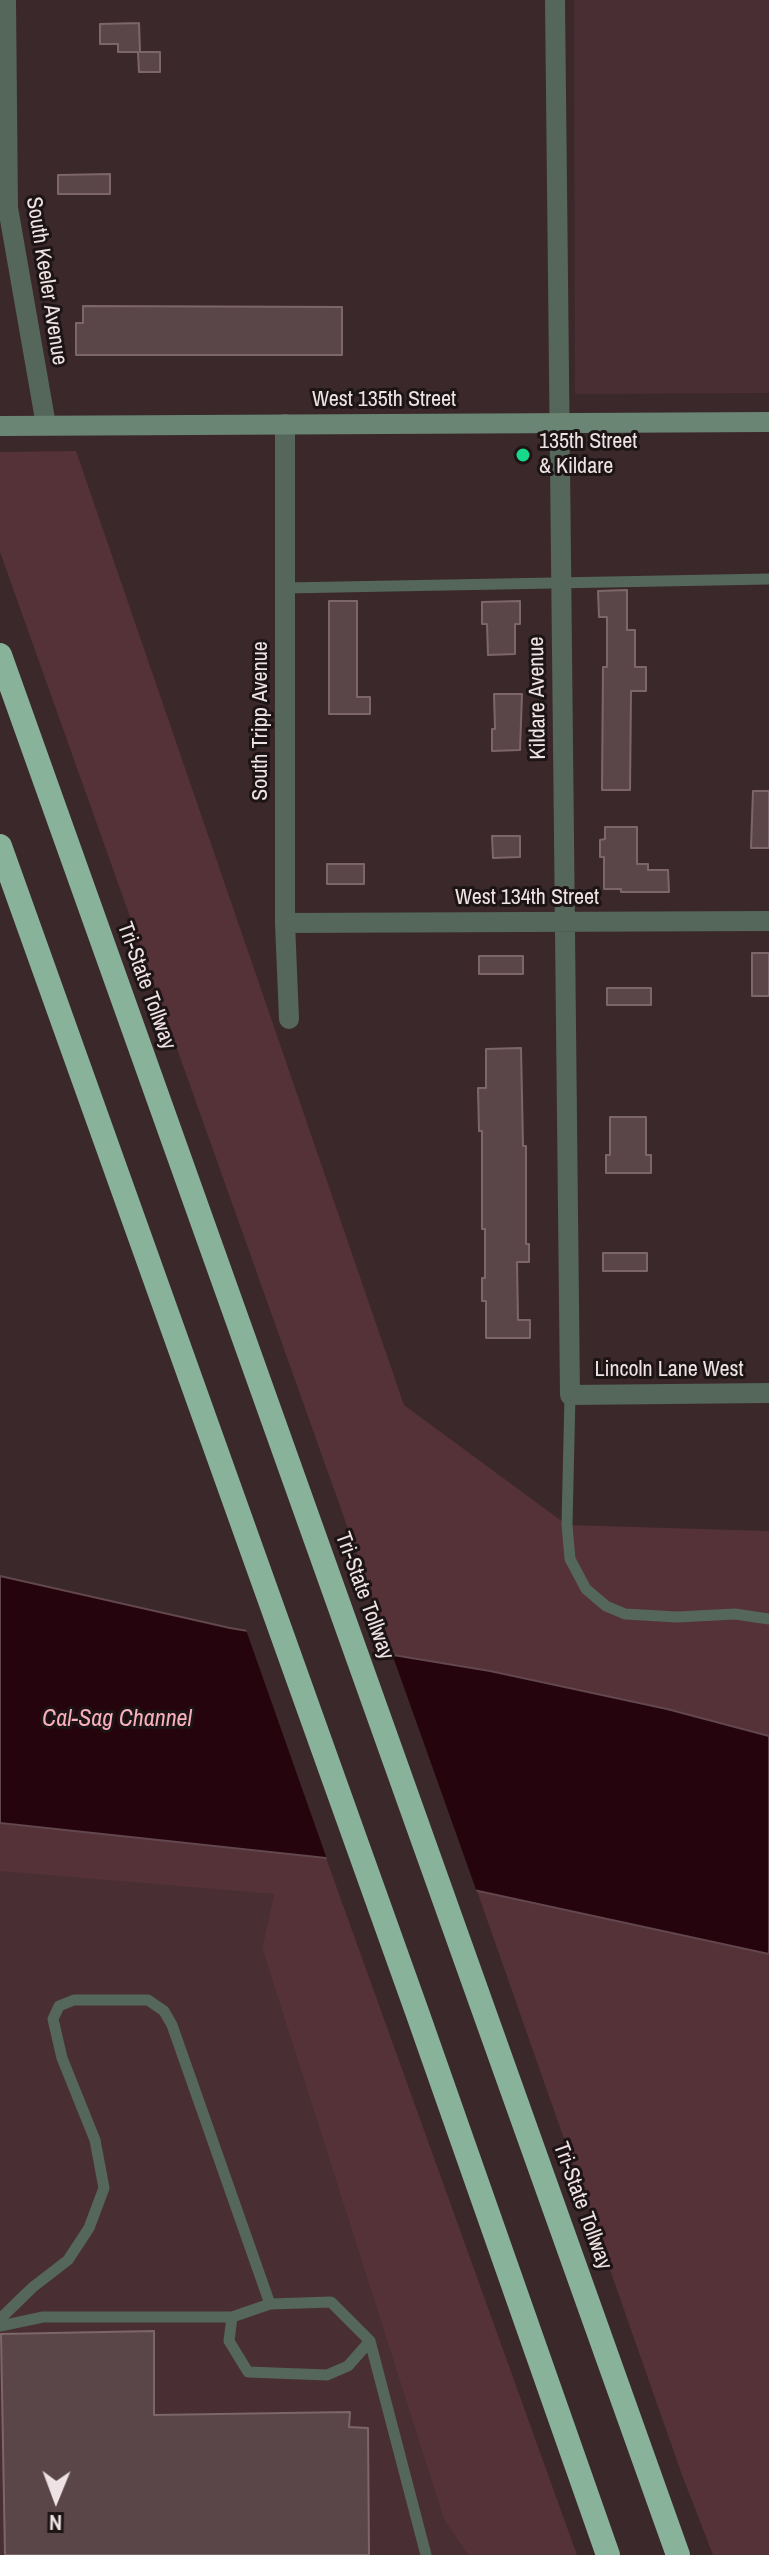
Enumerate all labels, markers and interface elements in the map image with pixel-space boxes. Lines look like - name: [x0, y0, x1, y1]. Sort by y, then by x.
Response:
- street label: South Keeler Avenue: [20, 195, 72, 367]
- street label: West 135th Street: [312, 387, 456, 413]
- place label: 135th Street & Kildare: [539, 429, 637, 480]
- marker: 135th Street & Kildare: [514, 446, 532, 464]
- street label: Kildare Avenue: [524, 636, 552, 760]
- street label: South Tripp Avenue: [248, 641, 274, 801]
- street label: West 134th Street: [455, 885, 599, 911]
- street label: Tri-State Tollway: [111, 919, 181, 1053]
- street label: Lincoln Lane West: [594, 1357, 744, 1383]
- street label: Tri-State Tollway: [329, 1529, 399, 1663]
- water label: Cal-Sag Channel: [42, 1706, 192, 1734]
- street label: Tri-State Tollway: [547, 2139, 617, 2273]
- north arrow: [16, 2459, 96, 2539]
- text: N: [49, 2508, 62, 2538]

